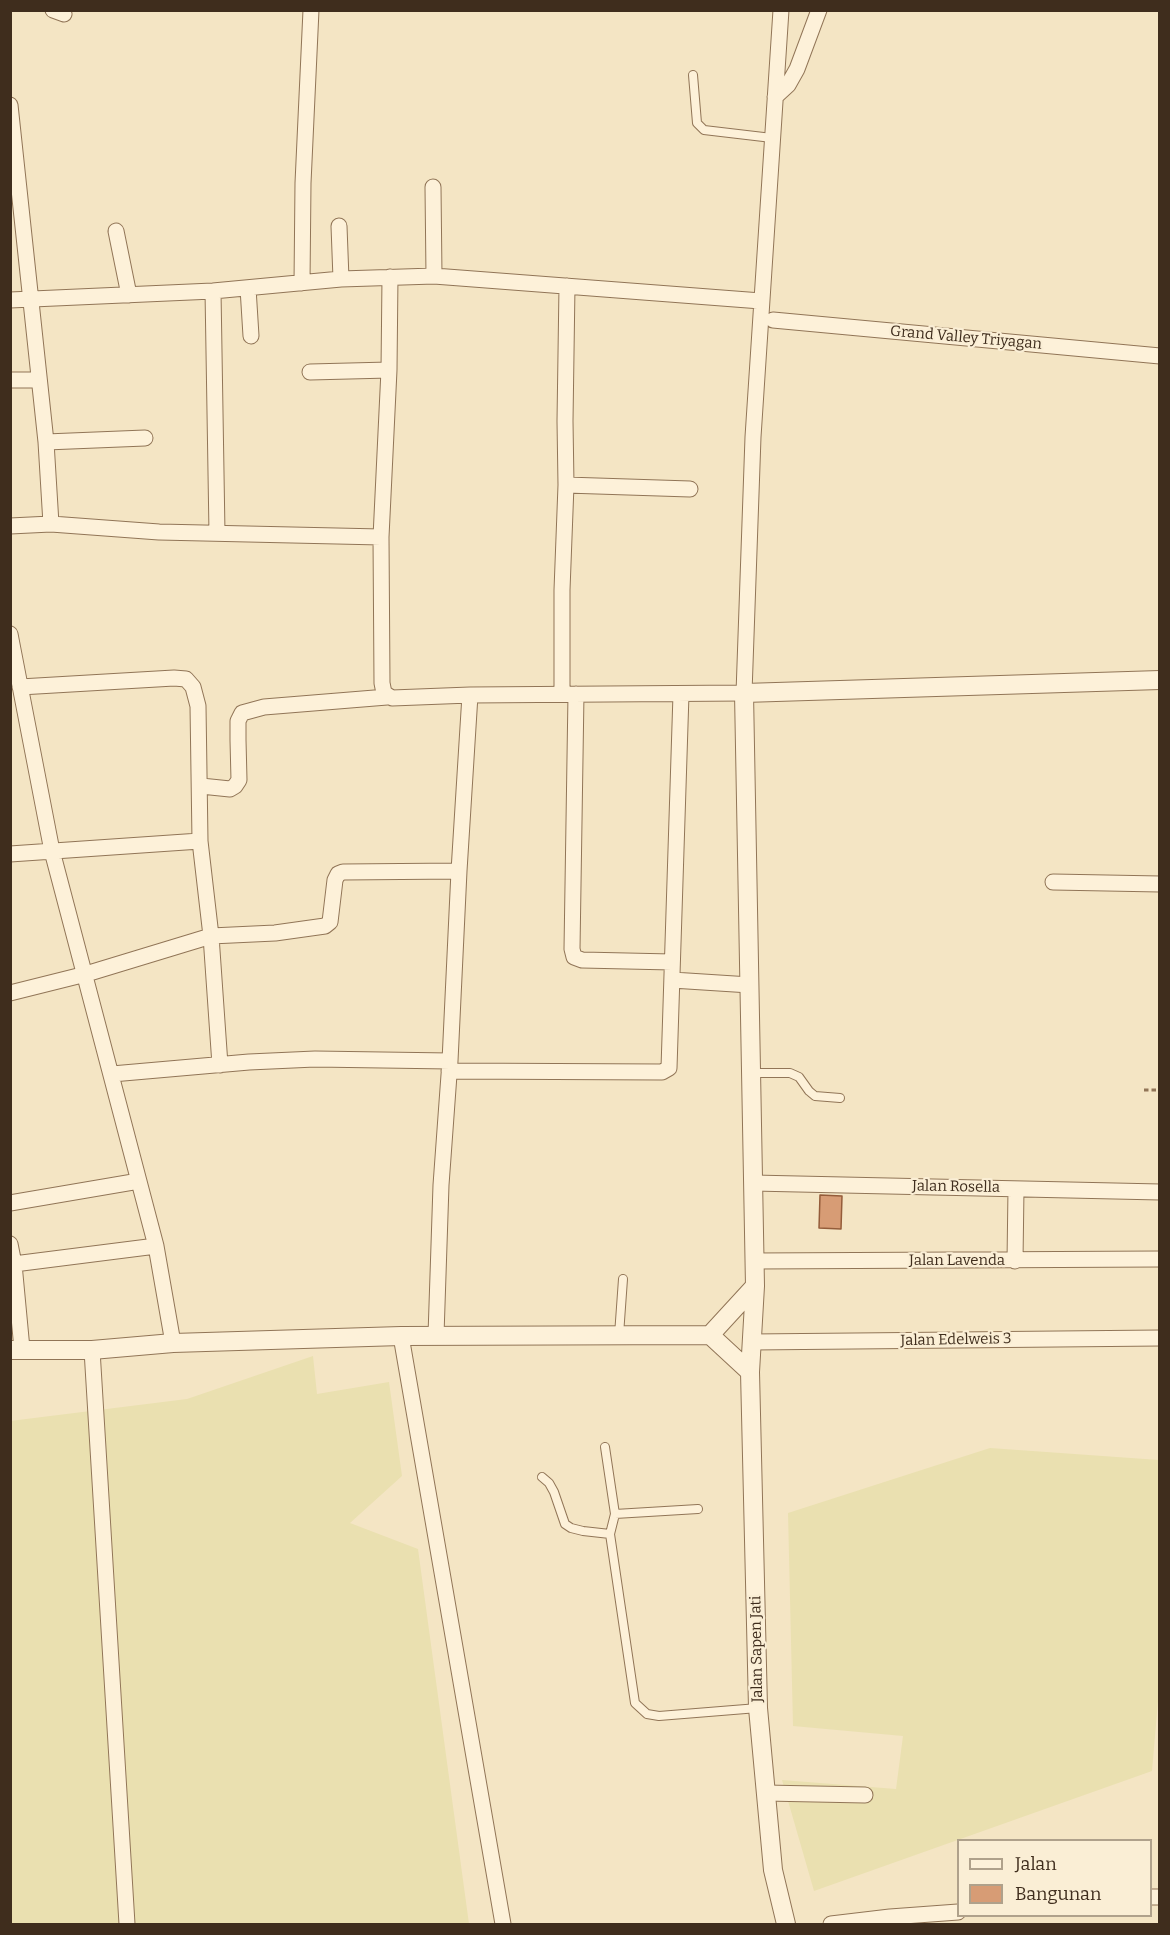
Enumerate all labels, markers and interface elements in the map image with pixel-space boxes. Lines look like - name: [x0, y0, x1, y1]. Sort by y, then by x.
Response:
- street label: Grand Valley Triyagan: [889, 322, 1043, 354]
- street label: Jalan Rosella: [912, 1177, 1000, 1197]
- street label: Jalan Lavenda: [909, 1252, 1005, 1270]
- street label: Jalan Edelweis 3: [900, 1330, 1012, 1350]
- street label: Jalan Sapen Jati: [747, 1595, 767, 1703]
- legend: [957, 1839, 1152, 1917]
- text: Jalan: [1015, 1853, 1057, 1875]
- text: Bangunan: [1015, 1883, 1101, 1905]

